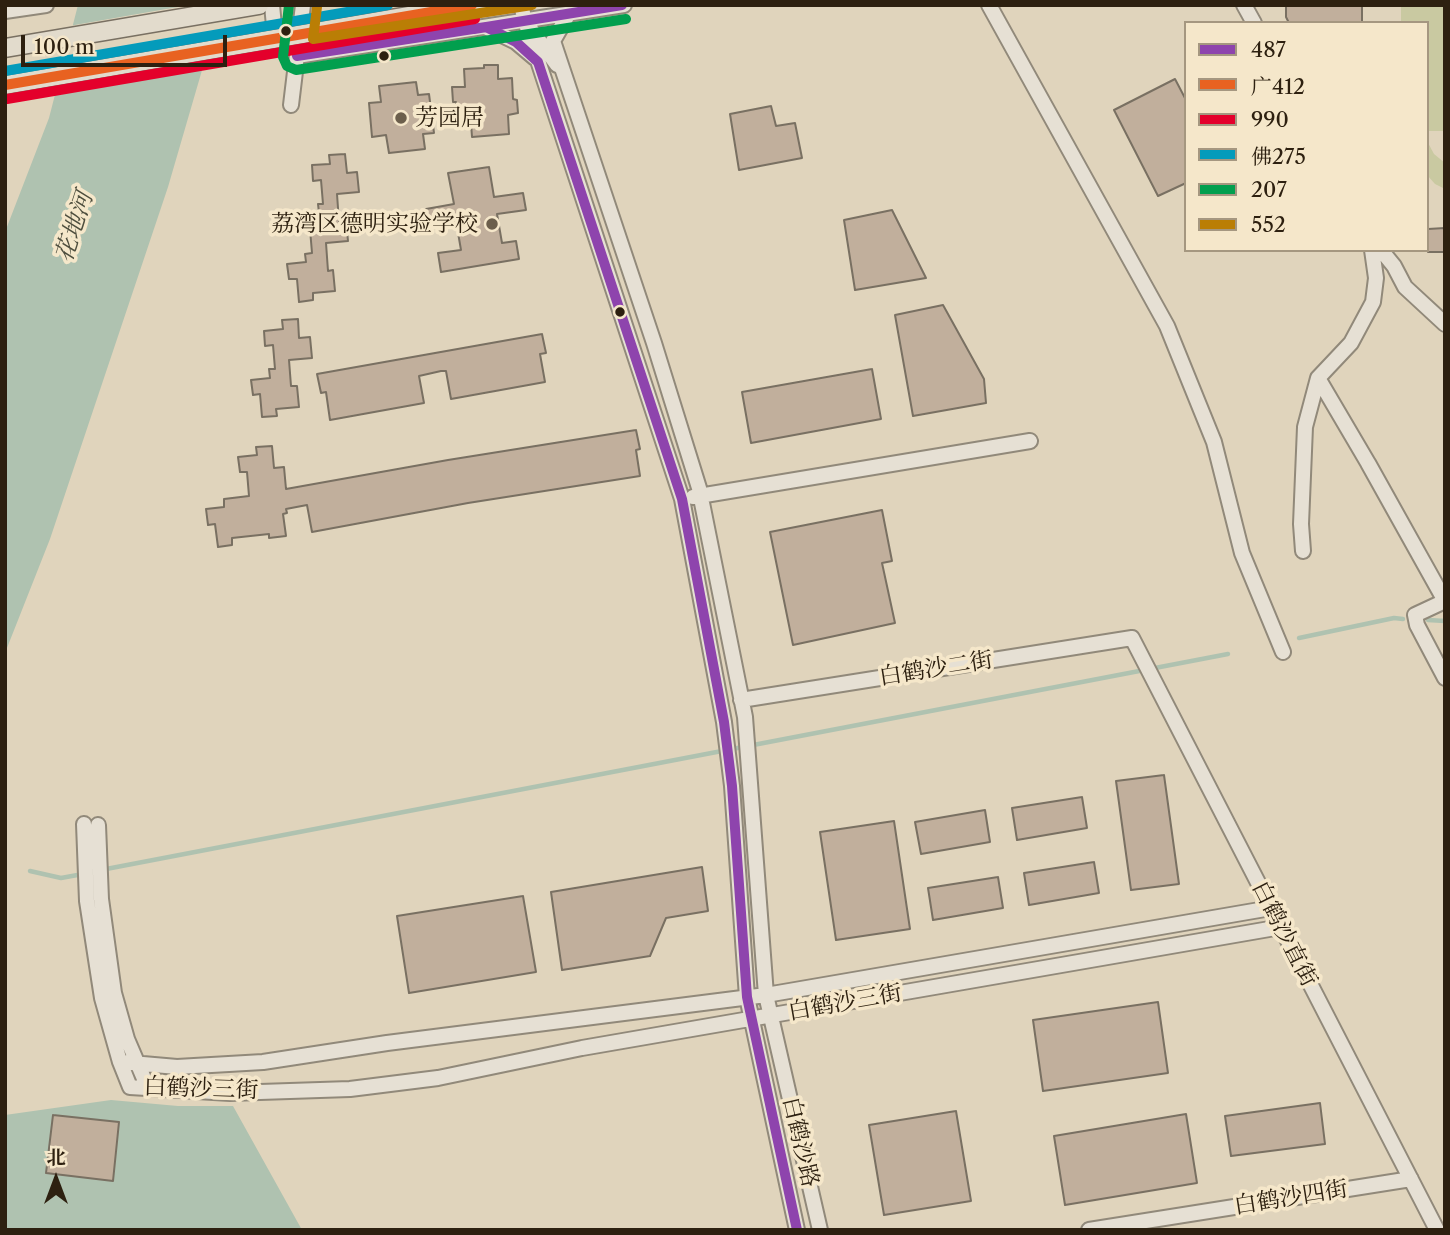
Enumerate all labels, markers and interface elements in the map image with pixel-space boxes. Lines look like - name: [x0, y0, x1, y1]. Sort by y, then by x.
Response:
- scale bar: [24, 21, 231, 65]
- legend: [1184, 21, 1429, 252]
- unlabelled marker: [279, 24, 293, 38]
- text: 100 m: [34, 34, 95, 59]
- text: 487: [1251, 37, 1286, 62]
- unlabelled marker: [377, 49, 391, 63]
- text: 广412: [1251, 74, 1305, 99]
- place label: 芳园居: [415, 104, 484, 132]
- text: 990: [1251, 107, 1289, 132]
- marker: 芳园居: [393, 110, 409, 126]
- text: 佛275: [1251, 144, 1306, 169]
- text: 207: [1251, 177, 1287, 202]
- water label: 花地河: [50, 188, 100, 266]
- place label: 荔湾区德明实验学校: [271, 210, 478, 238]
- text: 552: [1251, 212, 1286, 237]
- marker: 荔湾区德明实验学校: [484, 216, 500, 232]
- unlabelled marker: [613, 305, 627, 319]
- street label: 白鹤沙二街: [877, 646, 995, 692]
- street label: 白鹤沙直街: [1246, 877, 1322, 991]
- street label: 白鹤沙三街: [786, 979, 904, 1027]
- street label: 白鹤沙三街: [143, 1073, 259, 1105]
- street label: 白鹤沙路: [776, 1094, 824, 1190]
- north arrow: [21, 1144, 91, 1214]
- text: 北: [46, 1146, 66, 1169]
- street label: 白鹤沙四街: [1232, 1175, 1350, 1221]

